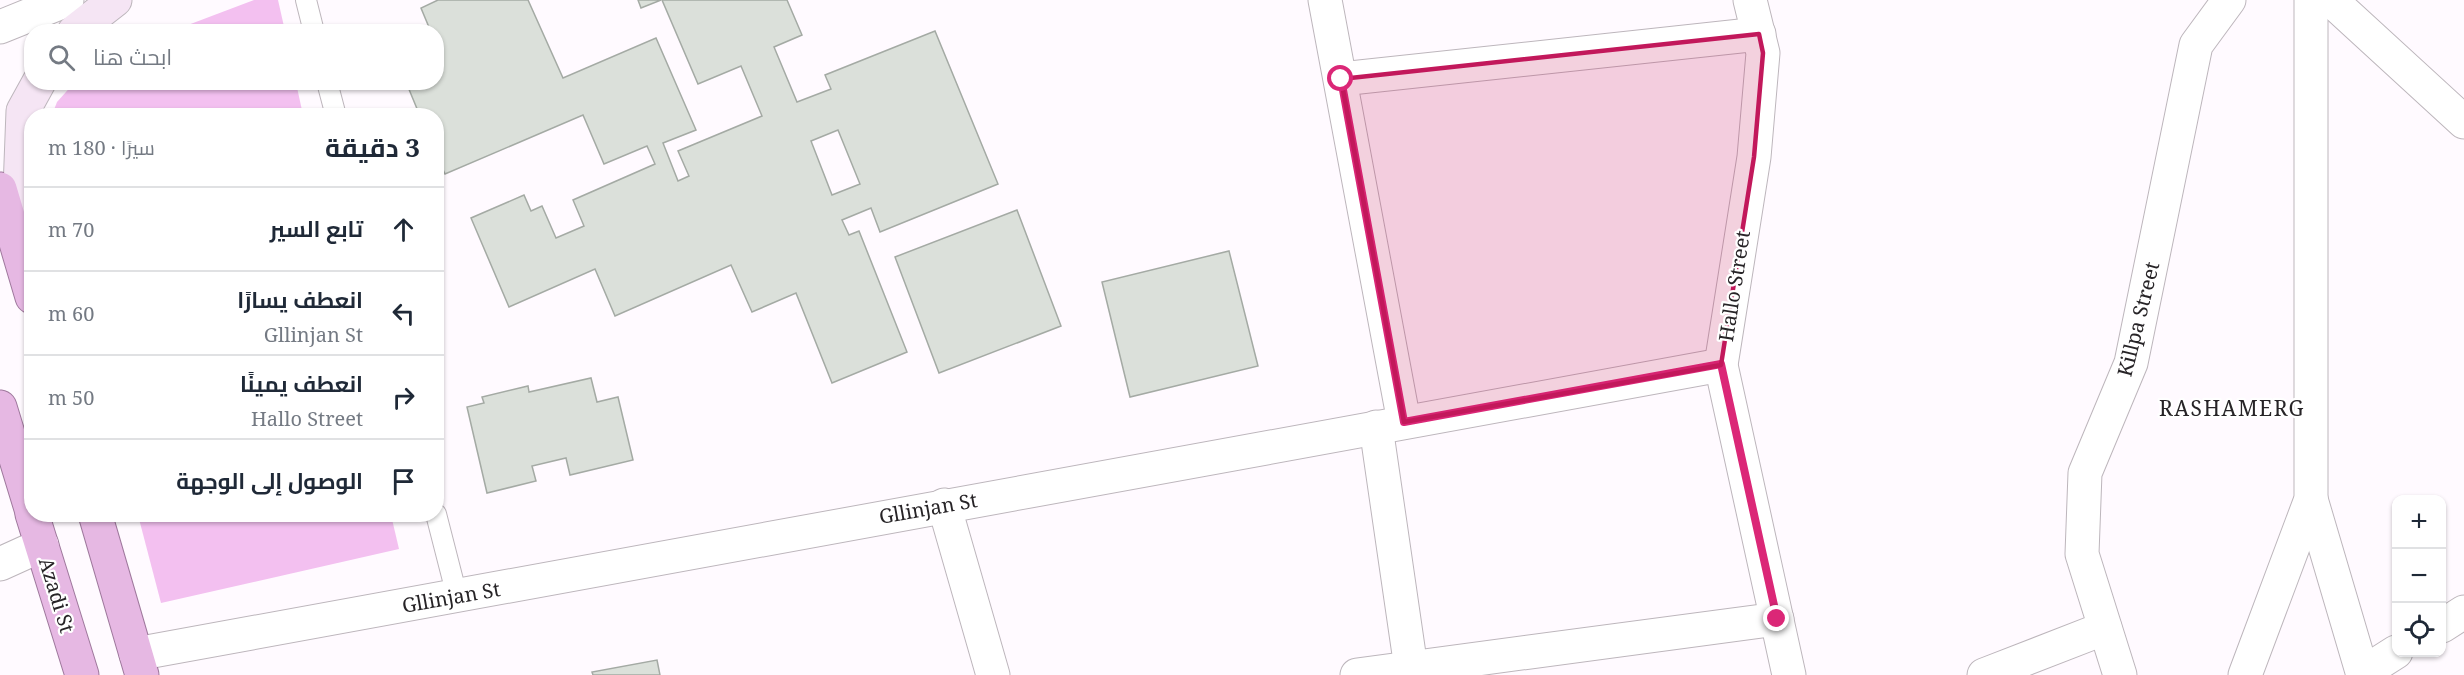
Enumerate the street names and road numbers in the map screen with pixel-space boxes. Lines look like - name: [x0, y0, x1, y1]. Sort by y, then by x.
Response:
- street label: Hallo Street: [1712, 229, 1756, 343]
- street label: Killpa Street: [2111, 259, 2165, 379]
- street label: Gllinjan St: [877, 486, 979, 530]
- street label: Azadi St: [33, 554, 81, 636]
- street label: Gllinjan St: [400, 575, 502, 619]

